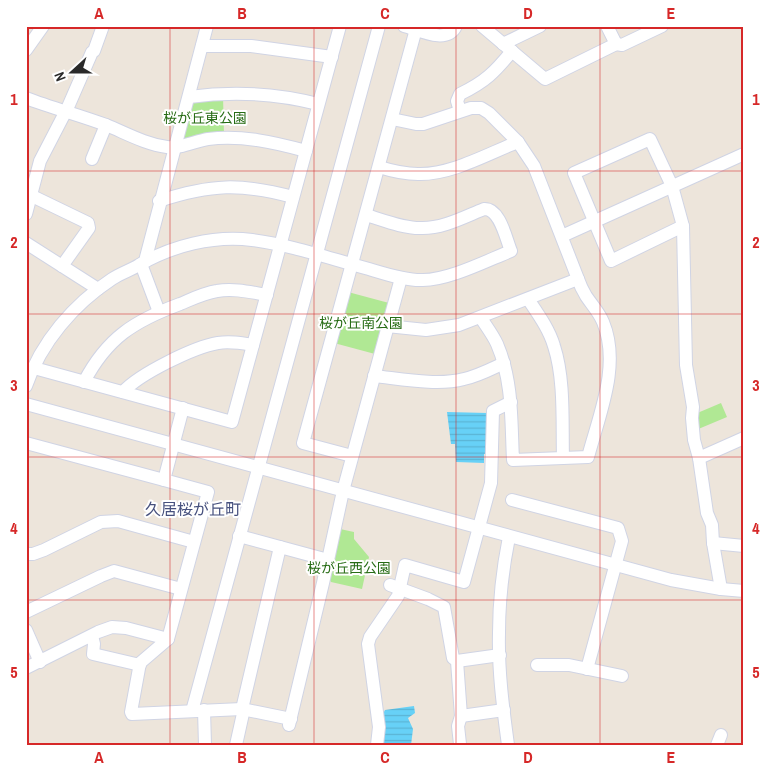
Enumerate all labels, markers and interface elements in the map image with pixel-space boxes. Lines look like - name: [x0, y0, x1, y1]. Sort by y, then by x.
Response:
- text: A: [94, 2, 104, 24]
- text: B: [237, 2, 247, 24]
- text: C: [380, 2, 390, 24]
- text: D: [523, 2, 533, 24]
- text: E: [667, 2, 676, 24]
- north arrow: [48, 48, 98, 98]
- text: N: [50, 70, 70, 84]
- text: 1: [10, 88, 18, 110]
- text: 1: [752, 88, 760, 110]
- park label: 桜が丘東公園: [163, 109, 247, 127]
- text: 2: [10, 231, 18, 253]
- text: 2: [752, 231, 760, 253]
- park label: 桜が丘南公園: [319, 314, 403, 332]
- text: 3: [10, 374, 18, 396]
- text: 3: [752, 374, 760, 396]
- district label: 久居桜が丘町: [145, 498, 241, 520]
- text: 4: [10, 517, 18, 539]
- text: 4: [752, 517, 760, 539]
- park label: 桜が丘西公園: [307, 559, 391, 577]
- text: 5: [10, 661, 18, 683]
- text: 5: [752, 661, 760, 683]
- text: A: [94, 746, 104, 768]
- text: B: [237, 746, 247, 768]
- text: C: [380, 746, 390, 768]
- text: D: [523, 746, 533, 768]
- text: E: [667, 746, 676, 768]

